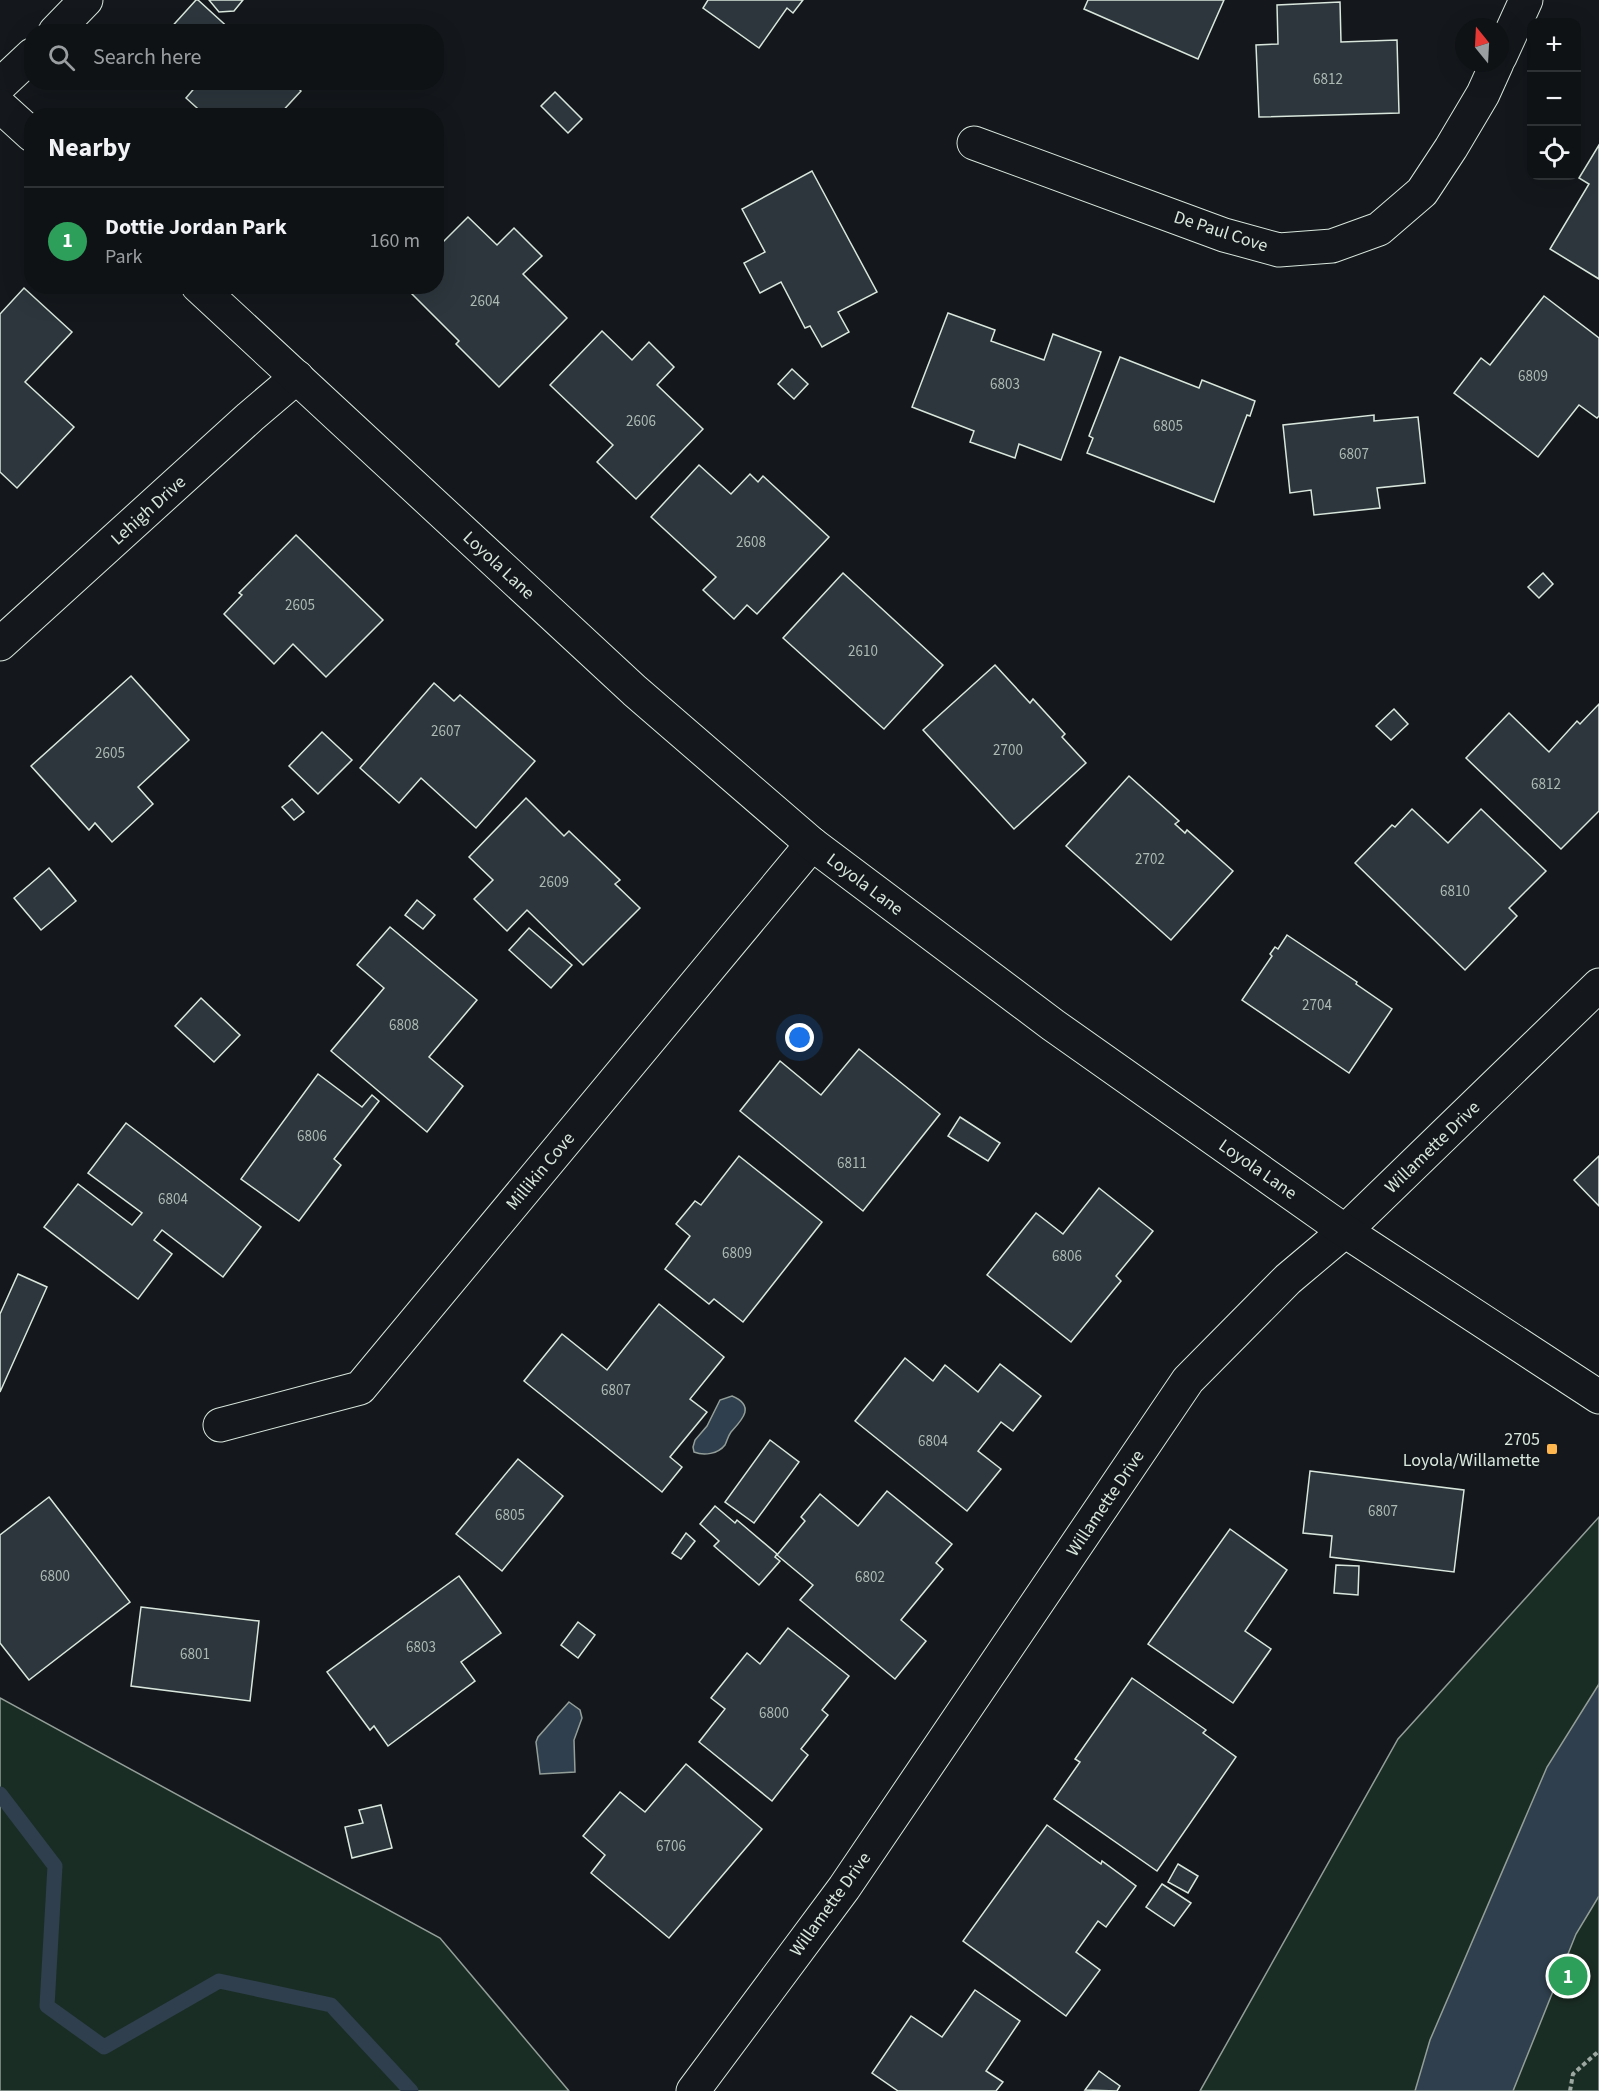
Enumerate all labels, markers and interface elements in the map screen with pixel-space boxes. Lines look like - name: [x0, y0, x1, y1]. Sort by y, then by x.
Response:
- north arrow: [1455, 18, 1509, 72]
- map controls: [1527, 18, 1581, 180]
- button: +: [1527, 18, 1581, 72]
- search box: [24, 24, 444, 90]
- icon: search: [45, 41, 78, 74]
- text: Search here: [93, 41, 201, 73]
- house number: 6812: [1313, 69, 1343, 90]
- button: −: [1527, 72, 1581, 126]
- button: locate: [1527, 126, 1581, 180]
- text: Nearby: [48, 129, 131, 166]
- street label: De Paul Cove: [1171, 205, 1271, 258]
- text: Dottie Jordan Park: [105, 211, 287, 243]
- text: 1: [62, 227, 73, 255]
- text: 160 m: [370, 227, 420, 255]
- text: Park: [105, 243, 142, 271]
- house number: 2604: [470, 291, 500, 312]
- house number: 6809: [1518, 366, 1548, 387]
- house number: 6803: [990, 374, 1020, 395]
- house number: 2606: [626, 411, 656, 432]
- house number: 6805: [1153, 416, 1183, 437]
- house number: 6807: [1339, 444, 1369, 465]
- street label: Lehigh Drive: [105, 470, 191, 551]
- street label: Loyola Lane: [457, 525, 540, 605]
- house number: 2608: [736, 532, 766, 553]
- house number: 2605: [285, 595, 315, 616]
- house number: 2610: [848, 641, 878, 662]
- house number: 2607: [431, 721, 461, 742]
- house number: 2700: [993, 740, 1023, 761]
- house number: 2605: [95, 743, 125, 764]
- house number: 6812: [1531, 774, 1561, 795]
- street label: Loyola Lane: [821, 847, 908, 922]
- house number: 2702: [1135, 849, 1165, 870]
- house number: 2609: [539, 872, 569, 893]
- house number: 6810: [1440, 881, 1470, 902]
- house number: 2704: [1302, 995, 1332, 1016]
- house number: 6808: [389, 1015, 419, 1036]
- your location: [785, 1023, 814, 1052]
- street label: Willamette Drive: [1379, 1095, 1486, 1199]
- house number: 6806: [297, 1126, 327, 1147]
- street label: Millikin Cove: [500, 1127, 581, 1216]
- street label: Loyola Lane: [1214, 1133, 1302, 1206]
- house number: 6811: [837, 1153, 867, 1174]
- house number: 6804: [158, 1189, 188, 1210]
- house number: 6809: [722, 1243, 752, 1264]
- house number: 6806: [1052, 1246, 1082, 1267]
- house number: 6807: [601, 1380, 631, 1401]
- place label: 2705 Loyola/Willamette: [1403, 1427, 1540, 1473]
- house number: 6804: [918, 1431, 948, 1452]
- marker: 2705 Loyola/Willamette: [1545, 1442, 1559, 1456]
- street label: Willamette Drive: [1060, 1445, 1150, 1562]
- house number: 6807: [1368, 1501, 1398, 1522]
- house number: 6805: [495, 1505, 525, 1526]
- house number: 6800: [40, 1566, 70, 1587]
- house number: 6802: [855, 1567, 885, 1588]
- house number: 6803: [406, 1637, 436, 1658]
- house number: 6801: [180, 1644, 210, 1665]
- house number: 6800: [759, 1703, 789, 1724]
- house number: 6706: [656, 1836, 686, 1857]
- street label: Willamette Drive: [784, 1847, 877, 1962]
- pin: 1: [1548, 1954, 1588, 1998]

